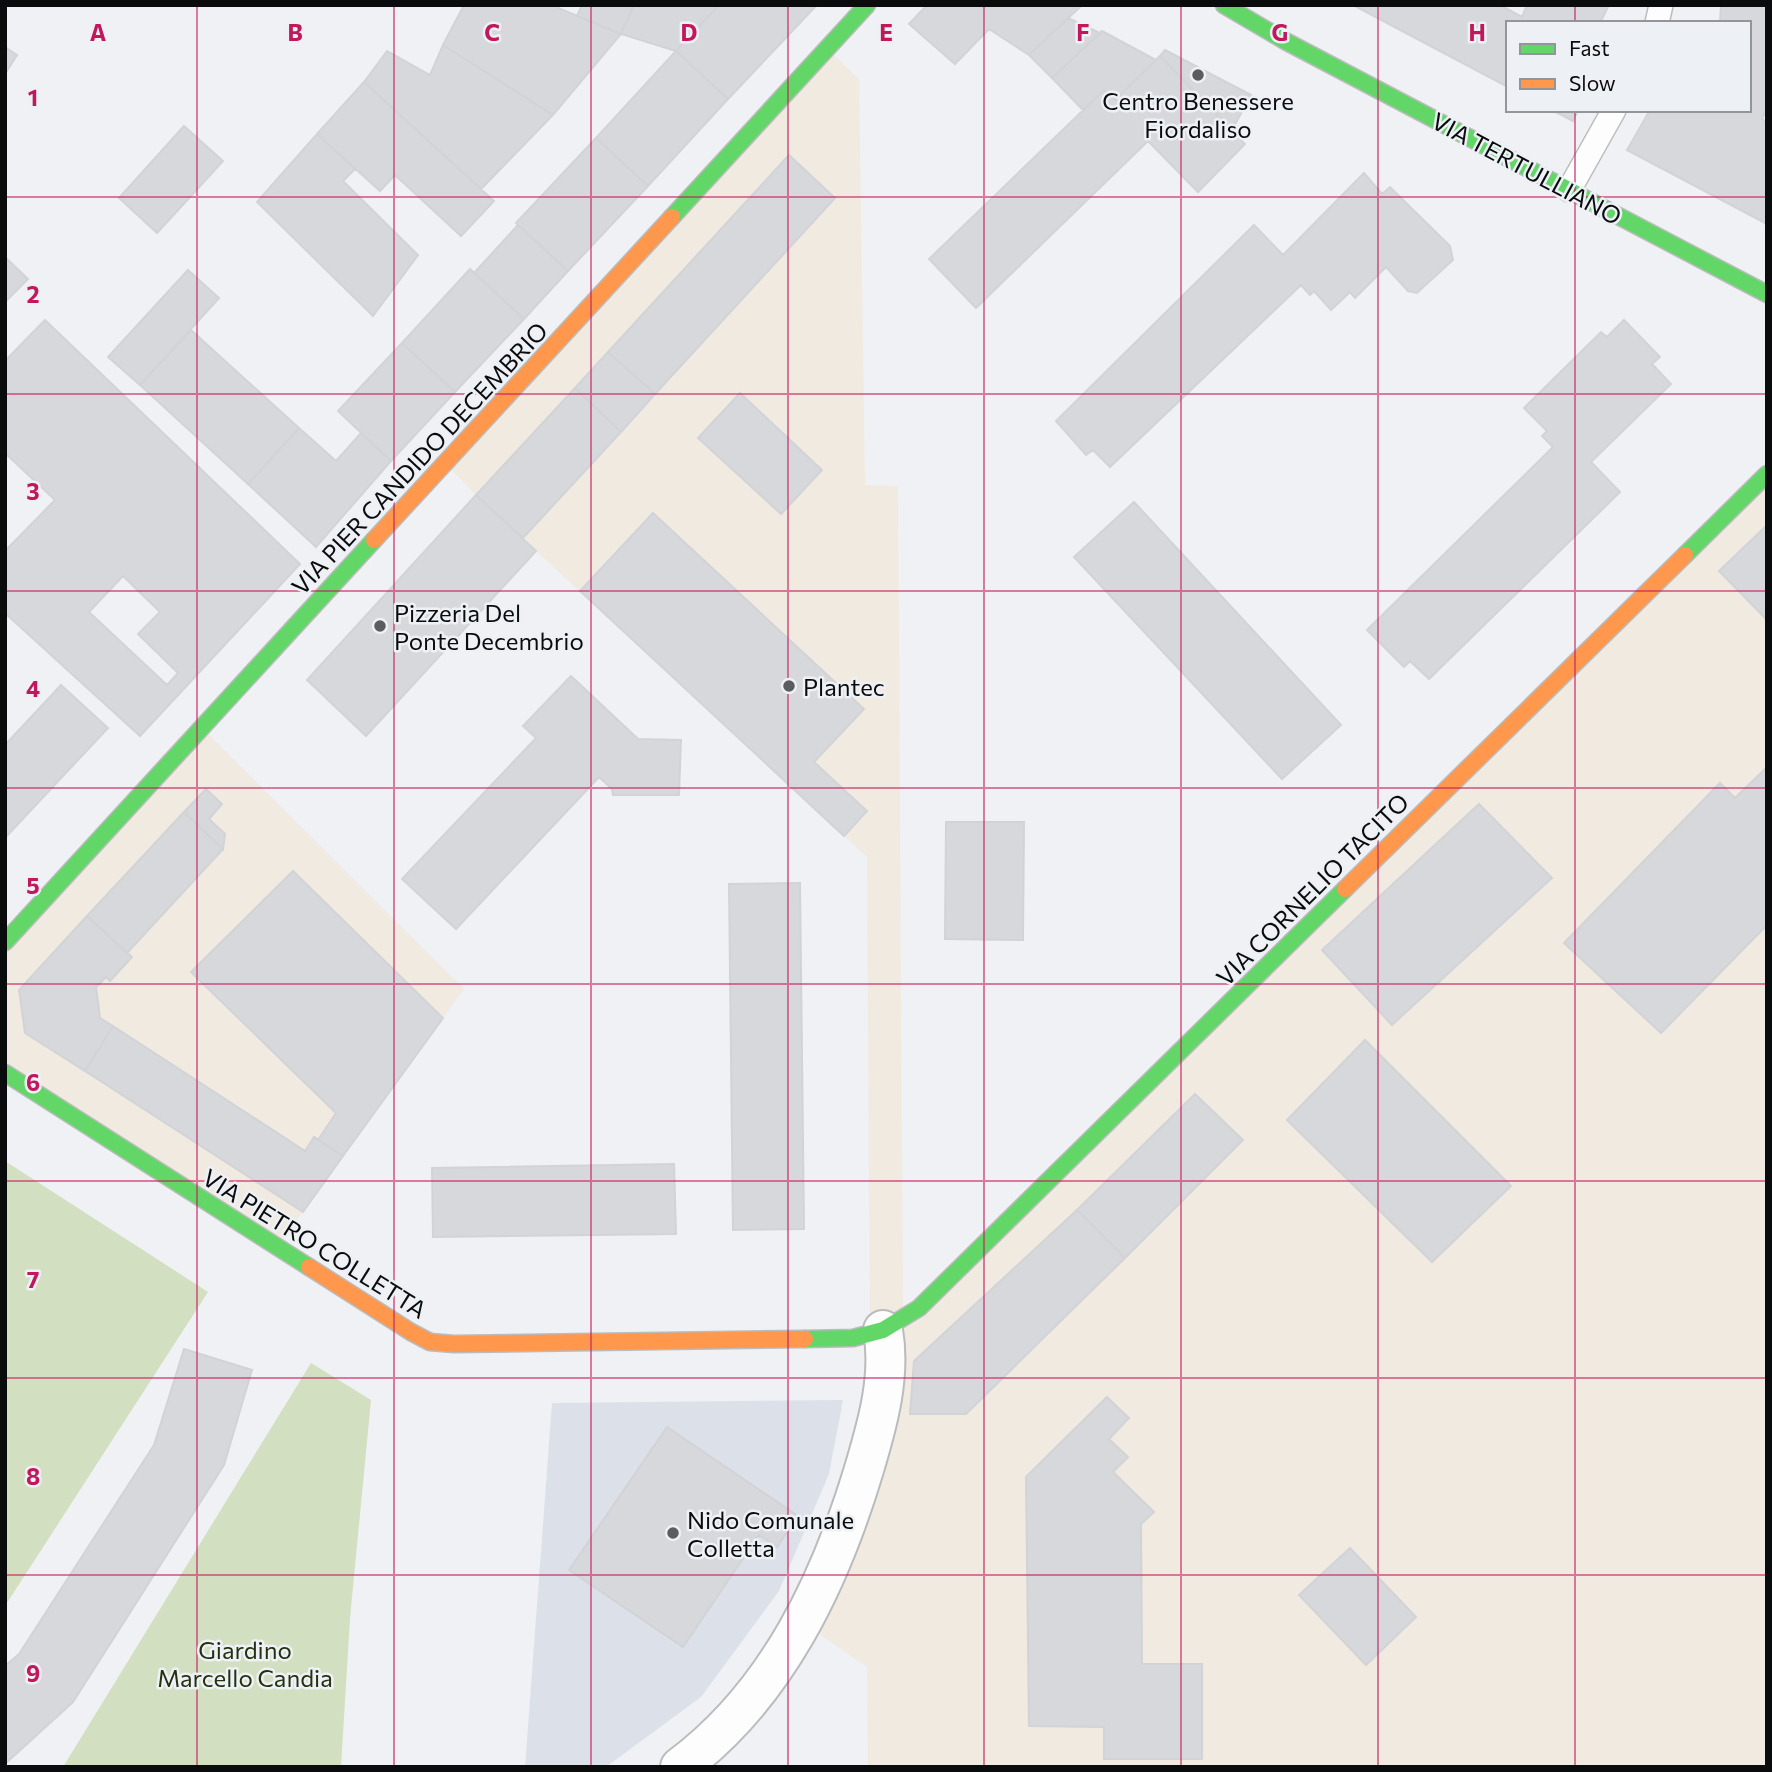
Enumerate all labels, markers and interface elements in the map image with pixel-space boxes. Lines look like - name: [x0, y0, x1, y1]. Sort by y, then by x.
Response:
- text: A: [90, 18, 107, 46]
- text: B: [287, 18, 303, 46]
- text: C: [484, 18, 500, 46]
- text: D: [681, 18, 698, 46]
- text: E: [879, 18, 893, 46]
- text: F: [1076, 18, 1090, 46]
- text: G: [1272, 18, 1288, 46]
- text: H: [1468, 18, 1486, 46]
- legend: [1506, 21, 1751, 112]
- text: Fast: [1569, 35, 1610, 60]
- marker: Centro Benessere Fiordaliso: [1190, 67, 1206, 83]
- text: Slow: [1569, 70, 1616, 95]
- text: 1: [28, 83, 38, 111]
- place label: Centro Benessere Fiordaliso: [1102, 86, 1294, 143]
- street label: VIA TERTULLIANO: [1427, 106, 1627, 230]
- text: 2: [26, 280, 40, 308]
- street label: VIA PIER CANDIDO DECEMBRIO: [285, 316, 553, 600]
- text: 3: [26, 477, 40, 505]
- place label: Pizzeria Del Ponte Decembrio: [394, 598, 584, 655]
- marker: Pizzeria Del Ponte Decembrio: [372, 618, 388, 634]
- place label: Plantec: [803, 672, 885, 701]
- text: 4: [26, 674, 40, 702]
- marker: Plantec: [781, 678, 797, 694]
- street label: VIA CORNELIO TACITO: [1210, 787, 1414, 991]
- text: 5: [26, 871, 40, 899]
- text: 6: [26, 1068, 40, 1096]
- street label: VIA PIETRO COLLETTA: [198, 1162, 432, 1324]
- text: 7: [27, 1265, 39, 1293]
- text: 8: [26, 1462, 40, 1490]
- place label: Nido Comunale Colletta: [687, 1505, 854, 1562]
- marker: Nido Comunale Colletta: [665, 1525, 681, 1541]
- park label: Giardino Marcello Candia: [157, 1635, 333, 1692]
- text: 9: [26, 1659, 40, 1687]

